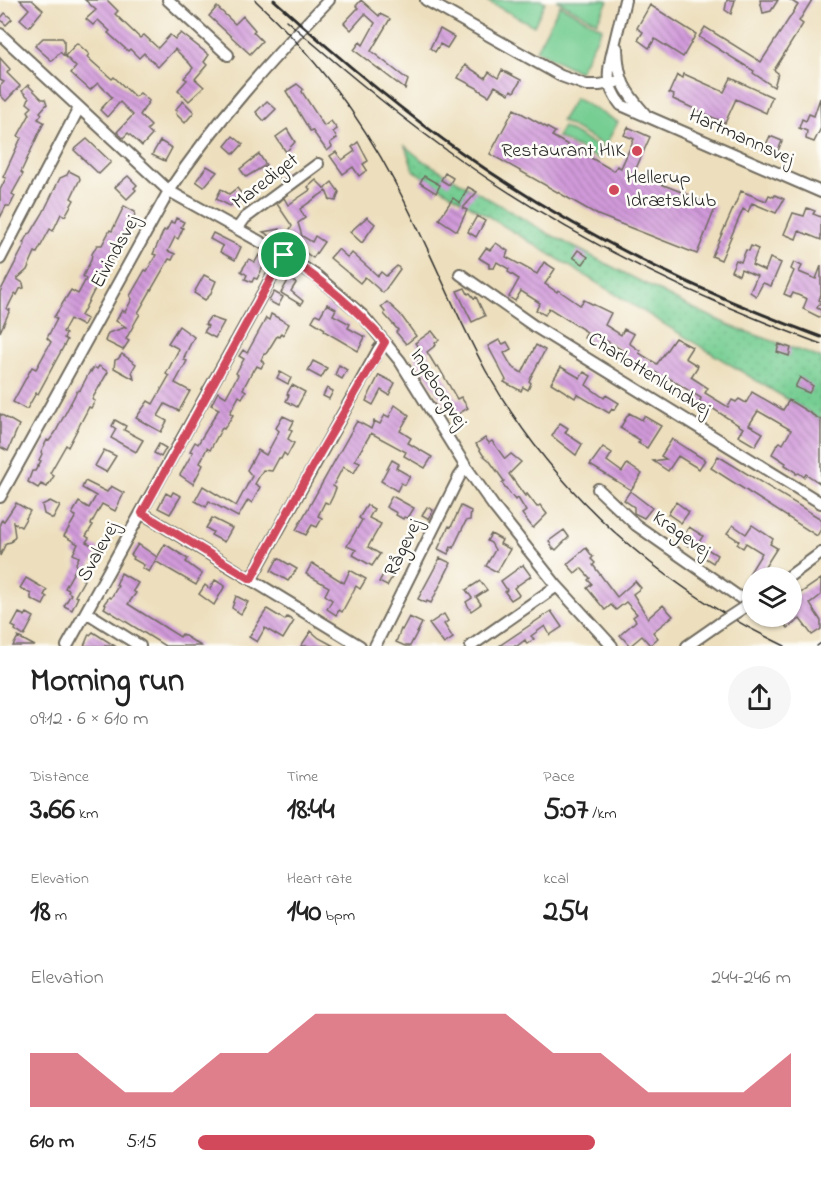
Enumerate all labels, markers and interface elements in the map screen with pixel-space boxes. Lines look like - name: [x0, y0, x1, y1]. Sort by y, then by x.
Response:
- street label: Hartmannsvej: [684, 102, 799, 175]
- place label: Restaurant HIK: [501, 137, 625, 166]
- marker: Restaurant HIK: [630, 144, 644, 158]
- street label: Marediget: [226, 147, 306, 218]
- place label: Hellerup Idrætsklub: [626, 164, 716, 216]
- marker: Hellerup Idrætsklub: [607, 183, 621, 197]
- street label: Eivindsvej: [84, 209, 148, 294]
- pin: [258, 229, 309, 280]
- icon: arrive: [267, 238, 300, 271]
- street label: Charlottenlundvej: [582, 325, 717, 425]
- street label: Ingeborgvej: [401, 343, 475, 436]
- street label: Kragevej: [645, 504, 717, 567]
- street label: Rågevej: [378, 513, 432, 582]
- street label: Svalevej: [71, 516, 128, 587]
- map controls: [742, 567, 802, 627]
- button: layers: [742, 567, 802, 627]
- text: Morning run: [30, 658, 184, 706]
- button: share: [728, 666, 791, 729]
- text: 09:12 · 6 × 610 m: [30, 705, 149, 734]
- text: Distance: [30, 765, 89, 789]
- text: Time: [287, 765, 318, 789]
- text: Pace: [543, 765, 575, 789]
- text: 3.66: [30, 789, 75, 833]
- text: 18:44: [287, 789, 335, 833]
- text: 5:07: [543, 789, 588, 833]
- text: km: [75, 802, 98, 826]
- text: /km: [588, 802, 617, 826]
- text: Elevation: [30, 867, 89, 891]
- text: Heart rate: [287, 867, 352, 891]
- text: kcal: [543, 867, 569, 891]
- text: 18: [30, 891, 51, 935]
- text: 140: [287, 891, 322, 935]
- text: 254: [543, 891, 588, 935]
- text: m: [51, 904, 67, 928]
- text: bpm: [322, 904, 355, 928]
- text: Elevation: [30, 964, 104, 993]
- text: 244–246 m: [711, 964, 791, 993]
- text: 610 m: [30, 1128, 74, 1157]
- text: 5:15: [126, 1128, 157, 1157]

